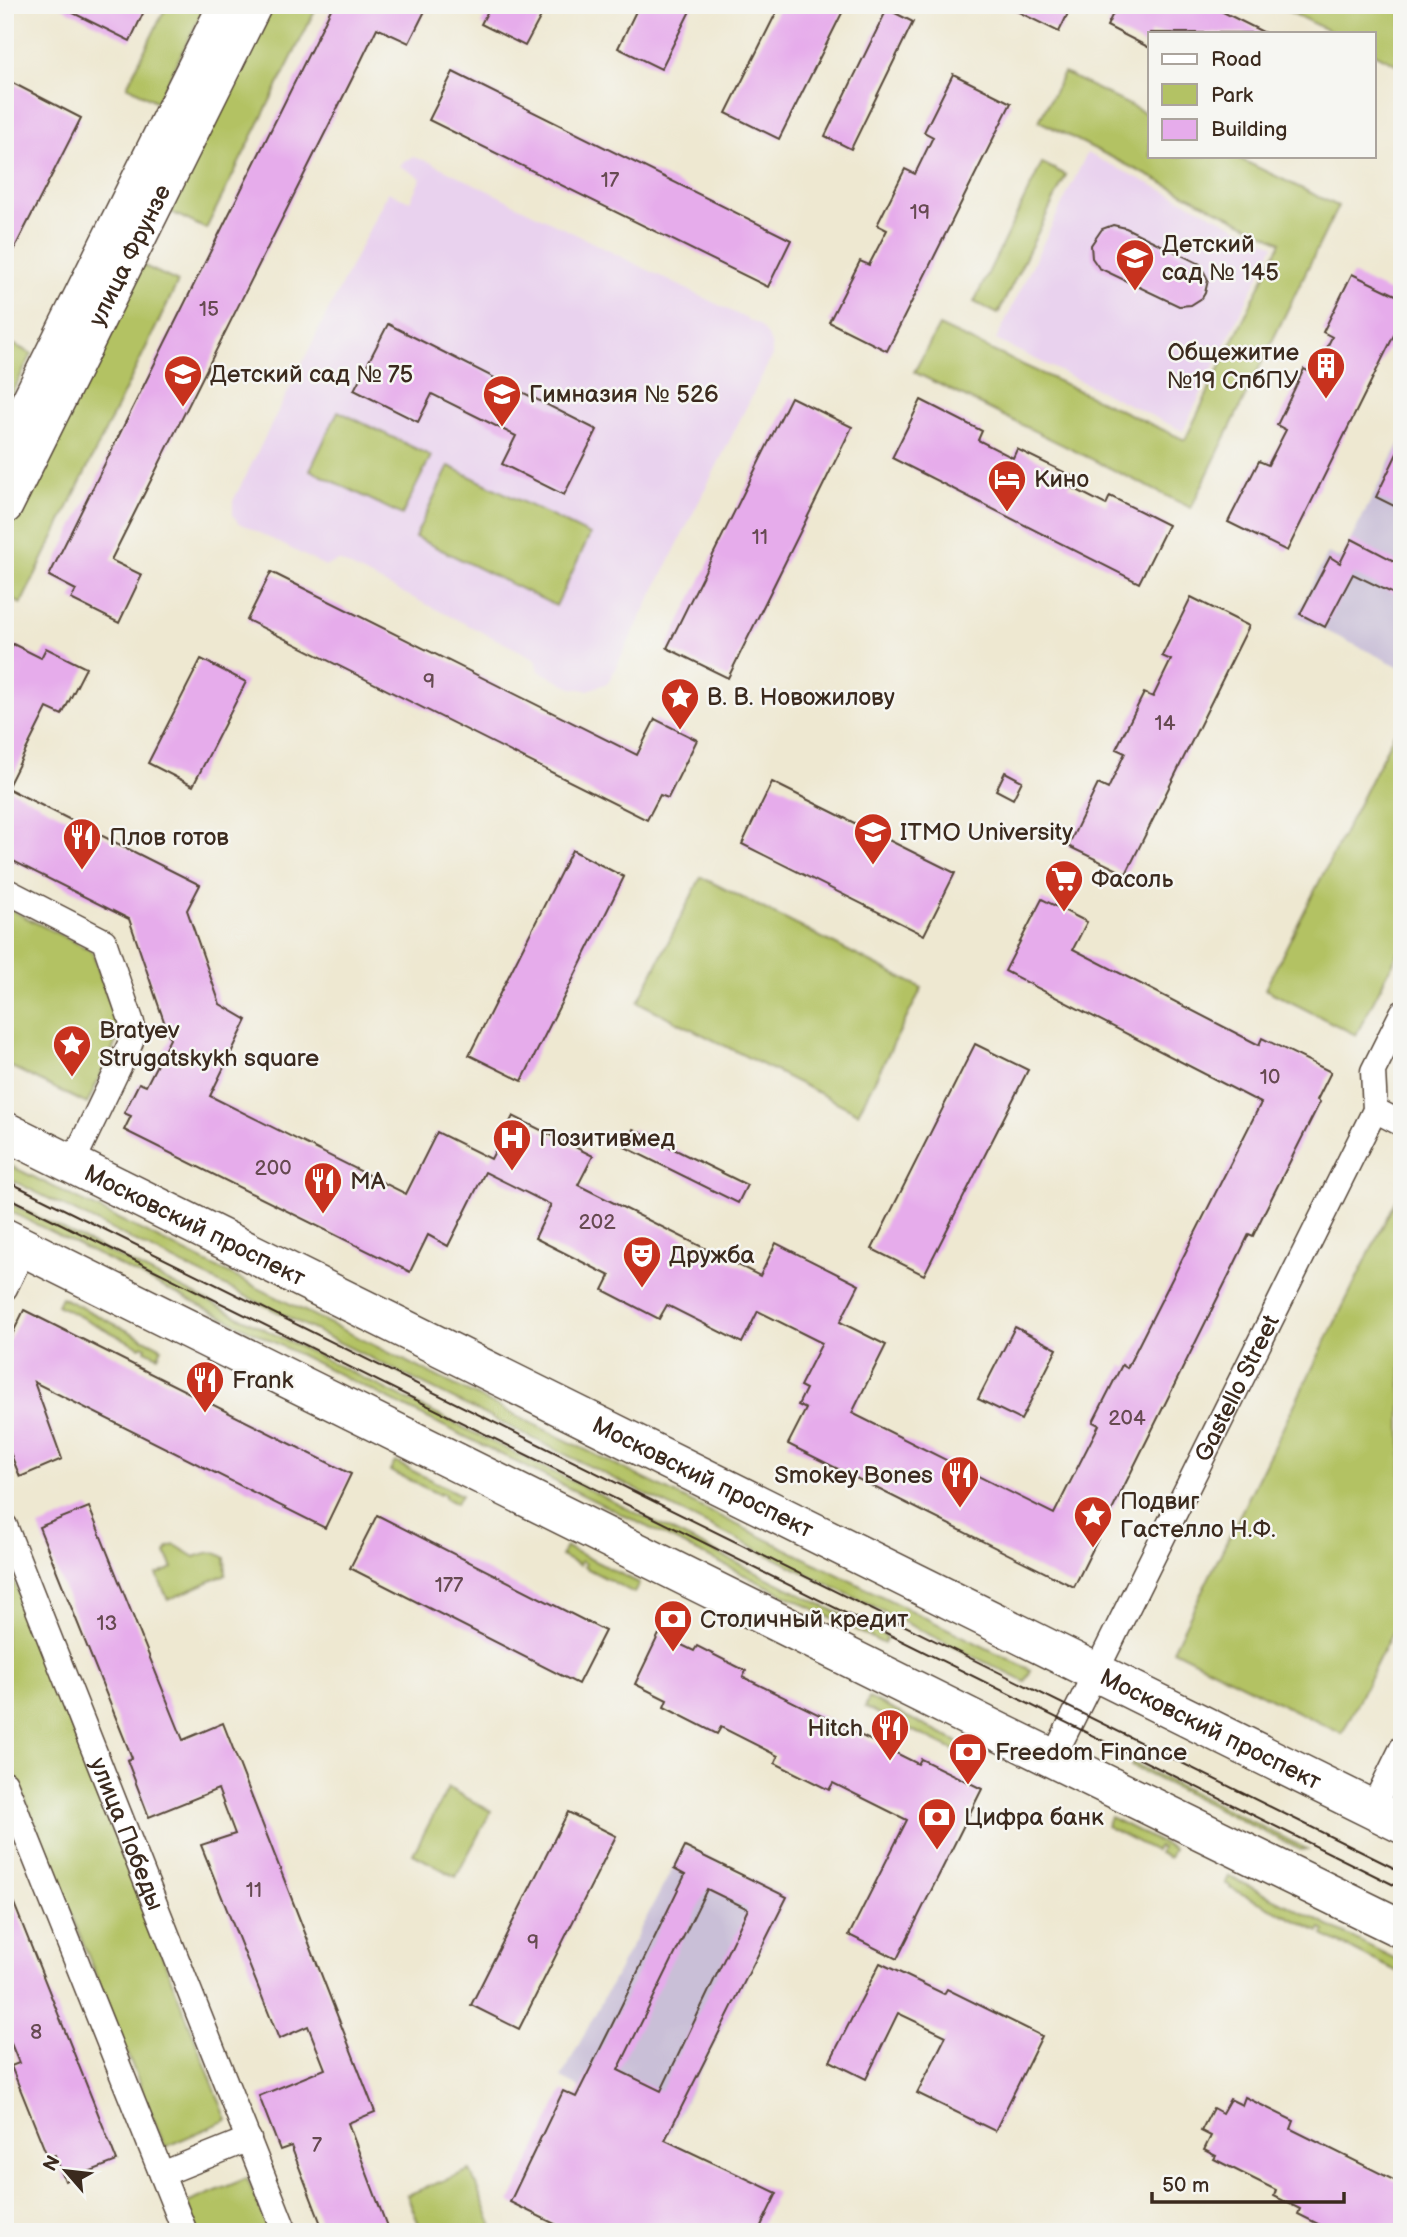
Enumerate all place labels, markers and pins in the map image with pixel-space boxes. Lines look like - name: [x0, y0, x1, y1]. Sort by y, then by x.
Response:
- place label: Детский сад № 145: [1162, 230, 1279, 287]
- school or university icon: Детский сад № 145: [1114, 237, 1156, 292]
- place label: Общежитие №19 СпбПУ: [1167, 338, 1299, 395]
- building icon: Общежитие №19 СпбПУ: [1305, 345, 1347, 400]
- school or university icon: Детский сад № 75: [162, 353, 204, 408]
- place label: Детский сад № 75: [210, 360, 413, 389]
- school or university icon: Гимназия № 526: [481, 373, 523, 428]
- place label: Гимназия № 526: [529, 380, 719, 409]
- hotel icon: Кино: [986, 458, 1028, 513]
- place label: Кино: [1034, 465, 1089, 494]
- place icon: В. В. Новожилову: [659, 676, 701, 731]
- place label: В. В. Новожилову: [707, 683, 895, 712]
- school or university icon: ITMO University: [852, 811, 894, 866]
- restaurant icon: Плов готов: [61, 816, 103, 871]
- place label: ITMO University: [900, 818, 1073, 847]
- place label: Плов готов: [109, 823, 229, 852]
- supermarket icon: Фасоль: [1043, 858, 1085, 913]
- place label: Фасоль: [1091, 865, 1173, 894]
- place label: Bratyev Strugatskykh square: [99, 1016, 319, 1073]
- place icon: Bratyev Strugatskykh square: [51, 1023, 93, 1078]
- hospital icon: Позитивмед: [491, 1117, 533, 1172]
- place label: Позитивмед: [539, 1124, 675, 1153]
- restaurant icon: MA: [302, 1160, 344, 1215]
- place label: MA: [350, 1167, 386, 1196]
- theatre icon: Дружба: [621, 1234, 663, 1289]
- place label: Дружба: [669, 1241, 755, 1270]
- restaurant icon: Frank: [184, 1359, 226, 1414]
- place label: Frank: [232, 1366, 294, 1395]
- restaurant icon: Smokey Bones: [939, 1454, 981, 1509]
- place label: Smokey Bones: [774, 1461, 933, 1490]
- place label: Подвиг Гастелло Н.Ф.: [1120, 1487, 1276, 1544]
- place icon: Подвиг Гастелло Н.Ф.: [1072, 1494, 1114, 1549]
- bank icon: Столичный кредит: [652, 1598, 694, 1653]
- place label: Столичный кредит: [700, 1605, 909, 1634]
- restaurant icon: Hitch: [869, 1707, 911, 1762]
- place label: Hitch: [807, 1714, 863, 1743]
- bank icon: Freedom Finance: [947, 1731, 989, 1786]
- place label: Freedom Finance: [995, 1738, 1187, 1767]
- bank icon: Цифра банк: [916, 1796, 958, 1851]
- place label: Цифра банк: [964, 1803, 1104, 1832]

